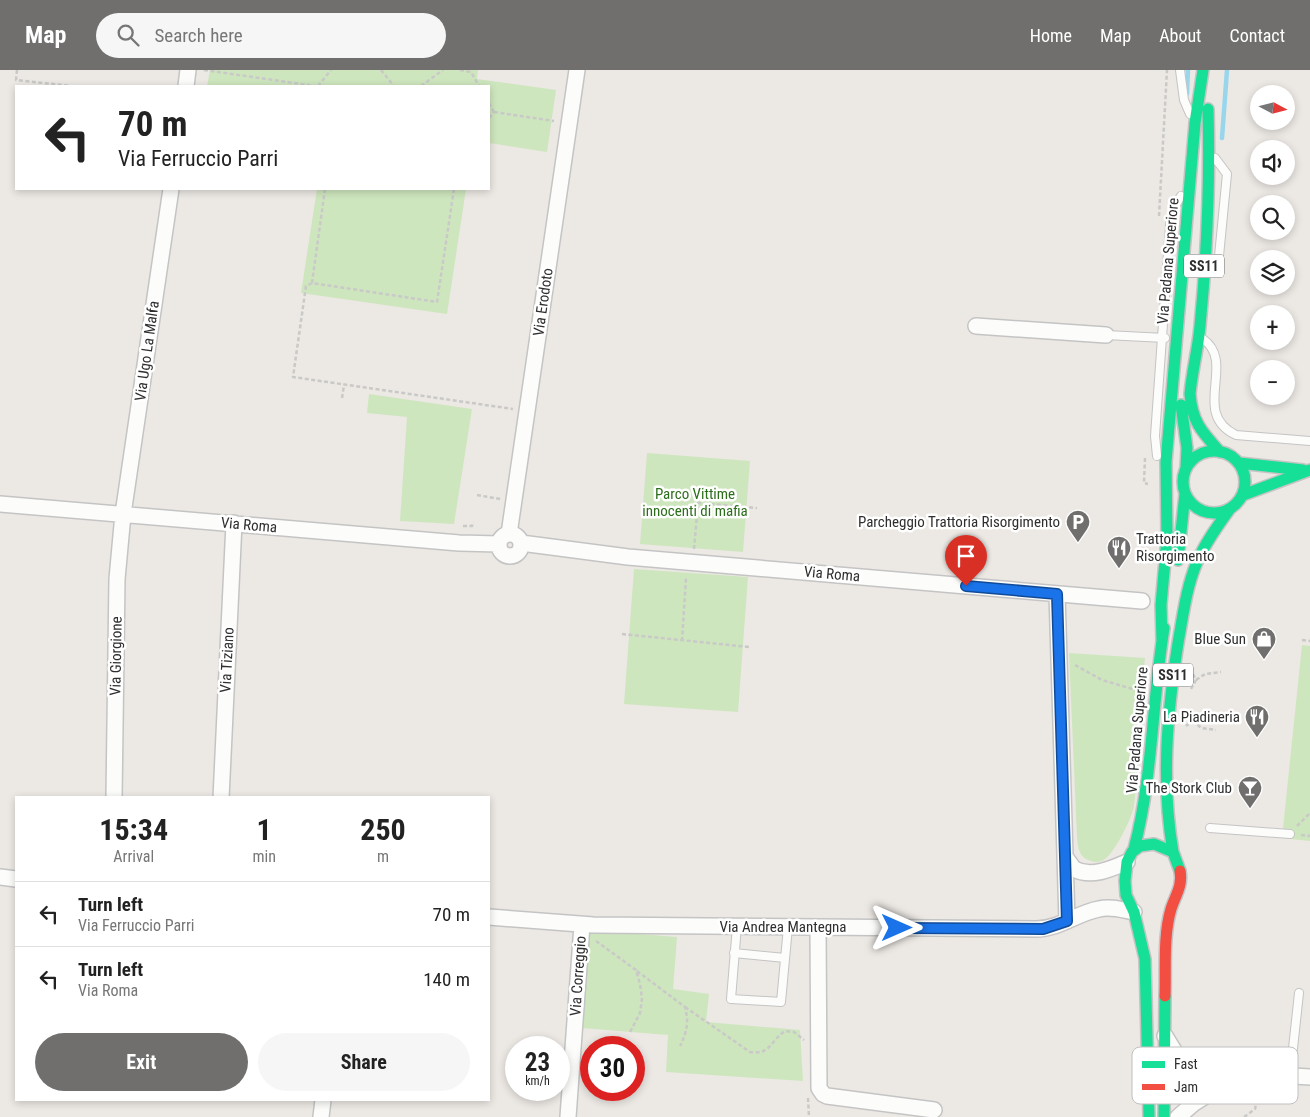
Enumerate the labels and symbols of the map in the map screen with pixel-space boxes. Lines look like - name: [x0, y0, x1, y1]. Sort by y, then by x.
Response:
- north arrow: [1250, 85, 1295, 130]
- street label: Via Padana Superiore: [1154, 197, 1182, 325]
- road number: SS11: [1184, 255, 1224, 278]
- street label: Via Erodoto: [529, 267, 557, 337]
- street label: Via Ugo La Malfa: [131, 300, 163, 402]
- park label: Parco Vittime innocenti di mafia: [642, 485, 748, 520]
- parking icon: Parcheggio Trattoria Risorgimento: [1065, 509, 1091, 543]
- place label: Parcheggio Trattoria Risorgimento: [858, 513, 1060, 531]
- street label: Via Roma: [220, 514, 278, 536]
- place label: Trattoria Risorgimento: [1136, 530, 1214, 565]
- pin: [945, 535, 987, 586]
- restaurant icon: Trattoria Risorgimento: [1106, 535, 1132, 569]
- street label: Via Roma: [803, 563, 861, 585]
- street label: Via Giorgione: [106, 616, 126, 696]
- shop icon: Blue Sun: [1251, 626, 1277, 660]
- street label: Via Tiziano: [216, 627, 238, 693]
- place label: Blue Sun: [1194, 630, 1246, 648]
- road number: SS11: [1153, 664, 1193, 686]
- street label: Via Padana Superiore: [1123, 666, 1151, 794]
- restaurant icon: La Piadineria: [1244, 704, 1270, 738]
- place label: La Piadineria: [1163, 708, 1240, 726]
- bar icon: The Stork Club: [1237, 775, 1263, 809]
- place label: The Stork Club: [1146, 779, 1232, 797]
- position arrow: [870, 901, 922, 953]
- street label: Via Andrea Mantegna: [719, 918, 847, 936]
- street label: Via Correggio: [566, 935, 590, 1017]
- speed limit sign: 30: [580, 1036, 645, 1101]
- legend: [1132, 1047, 1298, 1104]
- text: Fast: [1174, 1056, 1198, 1072]
- text: Jam: [1174, 1079, 1198, 1095]

